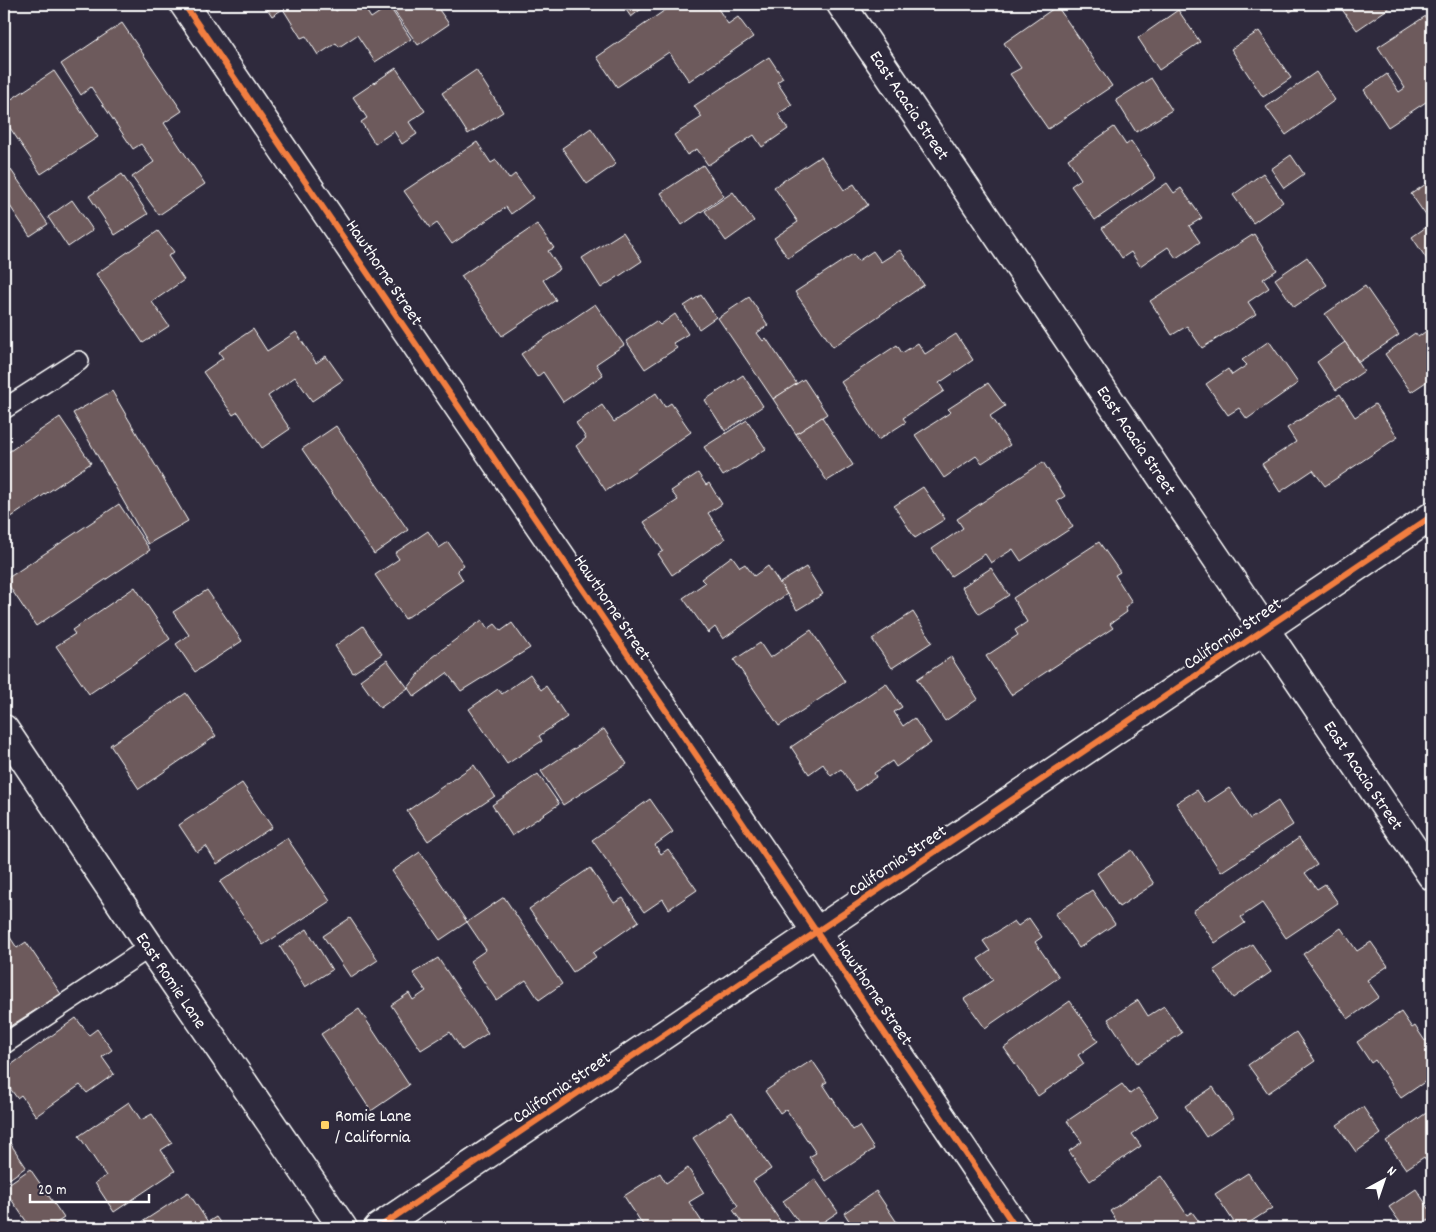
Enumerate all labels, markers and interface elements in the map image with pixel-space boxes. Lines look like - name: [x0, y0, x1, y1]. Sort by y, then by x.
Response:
- street label: East Acacia Street: [862, 47, 954, 166]
- street label: Hawthorne Street: [338, 215, 428, 332]
- street label: East Acacia Street: [1089, 382, 1181, 501]
- street label: Hawthorne Street: [566, 550, 656, 667]
- street label: California Street: [1179, 593, 1288, 677]
- street label: East Acacia Street: [1316, 717, 1408, 836]
- street label: California Street: [844, 820, 953, 904]
- street label: East Romie Lane: [128, 928, 211, 1035]
- street label: Hawthorne Street: [828, 935, 918, 1052]
- street label: California Street: [508, 1047, 617, 1131]
- place label: Romie Lane / California: [335, 1105, 412, 1151]
- marker: Romie Lane / California: [319, 1119, 331, 1131]
- north arrow: [1358, 1154, 1408, 1204]
- text: N: [1382, 1162, 1400, 1182]
- scale bar: [30, 1172, 149, 1204]
- text: 20 m: [38, 1180, 66, 1202]

